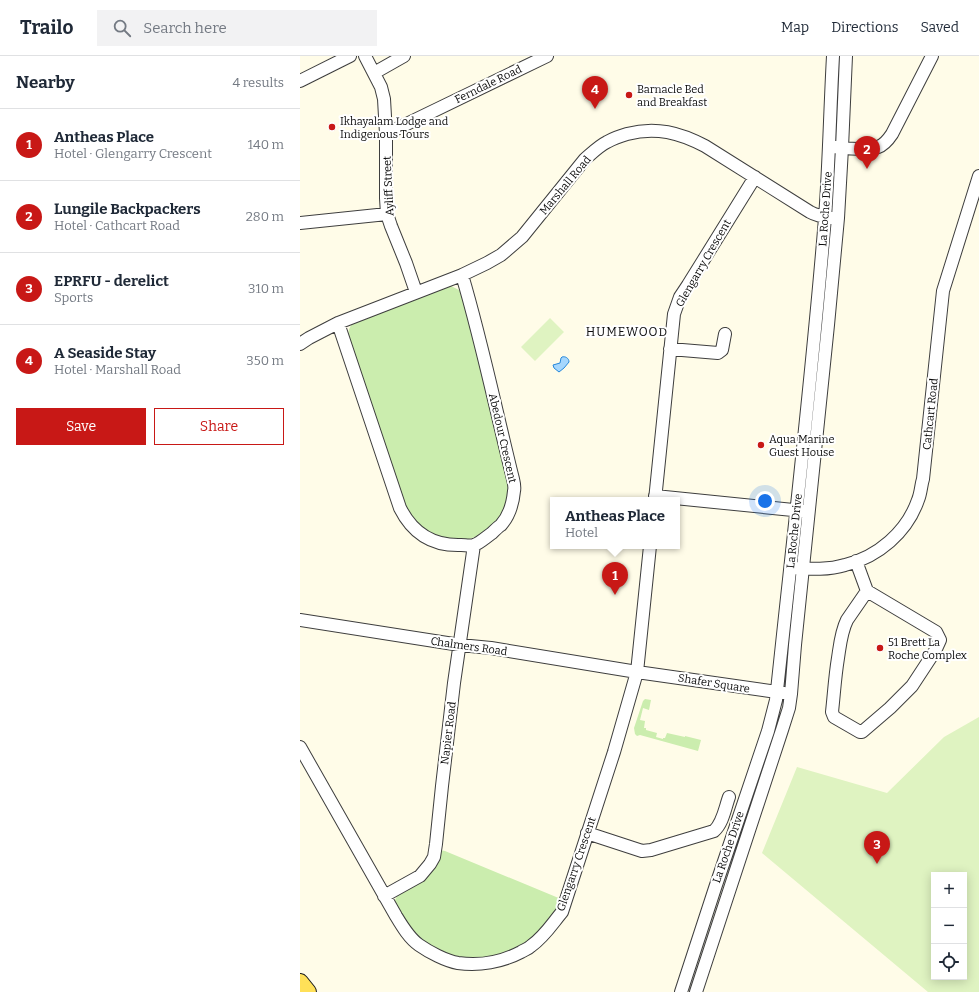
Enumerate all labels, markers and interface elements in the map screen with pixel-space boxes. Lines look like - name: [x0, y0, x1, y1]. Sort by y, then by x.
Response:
- search box: [97, 10, 377, 46]
- text: Trailo: [20, 16, 73, 39]
- icon: search: [111, 17, 133, 39]
- text: Search here: [143, 19, 227, 37]
- text: Map: [781, 19, 809, 36]
- text: Directions: [831, 19, 899, 36]
- text: Saved: [921, 19, 959, 36]
- street label: Ferndale Road: [453, 62, 524, 106]
- text: Nearby: [16, 72, 75, 93]
- text: 4 results: [232, 75, 284, 90]
- pin: 4: [582, 76, 608, 109]
- place label: Barnacle Bed and Breakfast: [637, 83, 707, 109]
- marker: Barnacle Bed and Breakfast: [624, 90, 634, 100]
- place label: Ikhayalam Lodge and Indigenous Tours: [340, 115, 449, 141]
- marker: Ikhayalam Lodge and Indigenous Tours: [327, 122, 337, 132]
- text: Antheas Place: [54, 128, 154, 146]
- pin: 2: [854, 136, 880, 169]
- text: 1: [26, 137, 32, 152]
- text: 140 m: [248, 137, 284, 152]
- text: Hotel · Glengarry Crescent: [54, 146, 212, 161]
- street label: Marshall Road: [537, 153, 594, 217]
- street label: Ayliff Street: [380, 156, 397, 216]
- street label: La Roche Drive: [816, 171, 835, 247]
- text: Lungile Backpackers: [54, 200, 201, 218]
- text: 2: [25, 209, 33, 224]
- text: 280 m: [246, 209, 284, 224]
- street label: Glengarry Crescent: [673, 217, 734, 309]
- text: Hotel · Cathcart Road: [54, 218, 180, 233]
- text: EPRFU - derelict: [54, 272, 169, 290]
- text: 3: [25, 281, 33, 296]
- text: 310 m: [248, 281, 284, 296]
- text: Sports: [54, 290, 93, 305]
- district label: HUMEWOOD: [586, 325, 668, 339]
- text: A Seaside Stay: [54, 344, 156, 362]
- text: 4: [25, 353, 33, 368]
- text: 350 m: [246, 353, 284, 368]
- text: Hotel · Marshall Road: [54, 362, 181, 377]
- street label: Cathcart Road: [920, 377, 941, 451]
- street label: Abedour Crescent: [486, 392, 519, 484]
- button: Save: [16, 408, 146, 445]
- button: Share: [154, 408, 284, 445]
- place label: Aqua Marine Guest House: [769, 433, 835, 459]
- marker: Aqua Marine Guest House: [756, 440, 766, 450]
- your location: [755, 491, 775, 511]
- street label: La Roche Drive: [784, 493, 805, 569]
- popup: [550, 497, 680, 549]
- text: Antheas Place: [565, 507, 665, 525]
- text: Hotel: [565, 525, 598, 540]
- pin: 1: [602, 562, 628, 595]
- street label: Chalmers Road: [430, 635, 509, 658]
- place label: 51 Brett La Roche Complex: [888, 636, 967, 662]
- marker: 51 Brett La Roche Complex: [875, 643, 885, 653]
- street label: Shafer Square: [677, 671, 751, 696]
- street label: Napier Road: [438, 700, 459, 765]
- street label: La Roche Drive: [710, 810, 747, 885]
- street label: Glengarry Crescent: [554, 815, 599, 913]
- pin: 3: [864, 831, 890, 864]
- map controls: [931, 872, 967, 980]
- button: +: [931, 872, 967, 908]
- button: −: [931, 908, 967, 944]
- button: locate: [931, 944, 967, 980]

